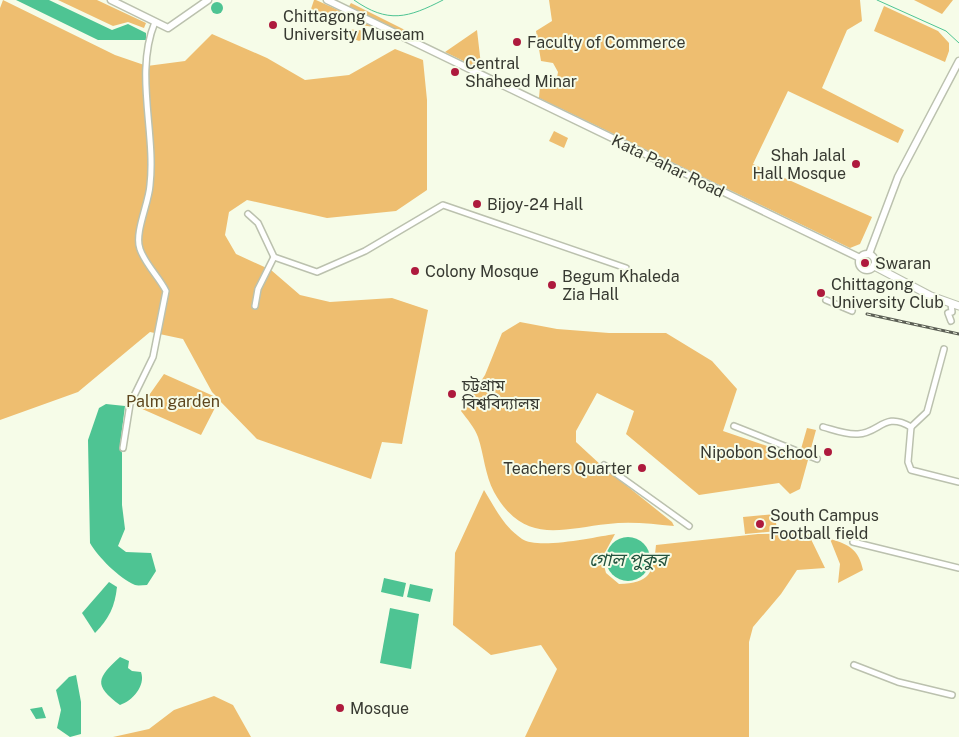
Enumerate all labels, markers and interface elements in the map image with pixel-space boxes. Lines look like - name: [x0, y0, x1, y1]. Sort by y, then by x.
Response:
- place label: Chittagong University Museam: [283, 7, 424, 44]
- marker: Chittagong University Museam: [267, 19, 279, 31]
- place label: Faculty of Commerce: [527, 33, 685, 52]
- marker: Faculty of Commerce: [511, 36, 523, 48]
- place label: Central Shaheed Minar: [465, 54, 577, 91]
- marker: Central Shaheed Minar: [449, 66, 461, 78]
- street label: Kata Pahar Road: [608, 130, 728, 202]
- place label: Shah Jalal Hall Mosque: [753, 146, 846, 183]
- marker: Shah Jalal Hall Mosque: [850, 158, 862, 170]
- place label: Bijoy-24 Hall: [487, 195, 583, 214]
- marker: Bijoy-24 Hall: [471, 198, 483, 210]
- place label: Swaran: [875, 254, 931, 273]
- marker: Swaran: [859, 257, 871, 269]
- place label: Colony Mosque: [425, 262, 539, 281]
- marker: Colony Mosque: [409, 265, 421, 277]
- place label: Begum Khaleda Zia Hall: [562, 267, 680, 304]
- place label: Chittagong University Club: [831, 275, 944, 312]
- marker: Begum Khaleda Zia Hall: [546, 279, 558, 291]
- marker: Chittagong University Club: [815, 287, 827, 299]
- place label: চট্টগ্রাম বিশ্ববিদ্যালয়: [461, 376, 541, 413]
- marker: চট্টগ্রাম বিশ্ববিদ্যালয়: [446, 388, 458, 400]
- park label: Palm garden: [126, 392, 220, 411]
- place label: Nipobon School: [700, 443, 818, 462]
- marker: Nipobon School: [822, 446, 834, 458]
- place label: Teachers Quarter: [503, 459, 632, 478]
- marker: Teachers Quarter: [636, 462, 648, 474]
- place label: South Campus Football field: [770, 506, 879, 543]
- marker: South Campus Football field: [754, 518, 766, 530]
- water label: গোল পুকুর: [589, 549, 670, 571]
- place label: Mosque: [350, 699, 409, 718]
- marker: Mosque: [334, 702, 346, 714]

